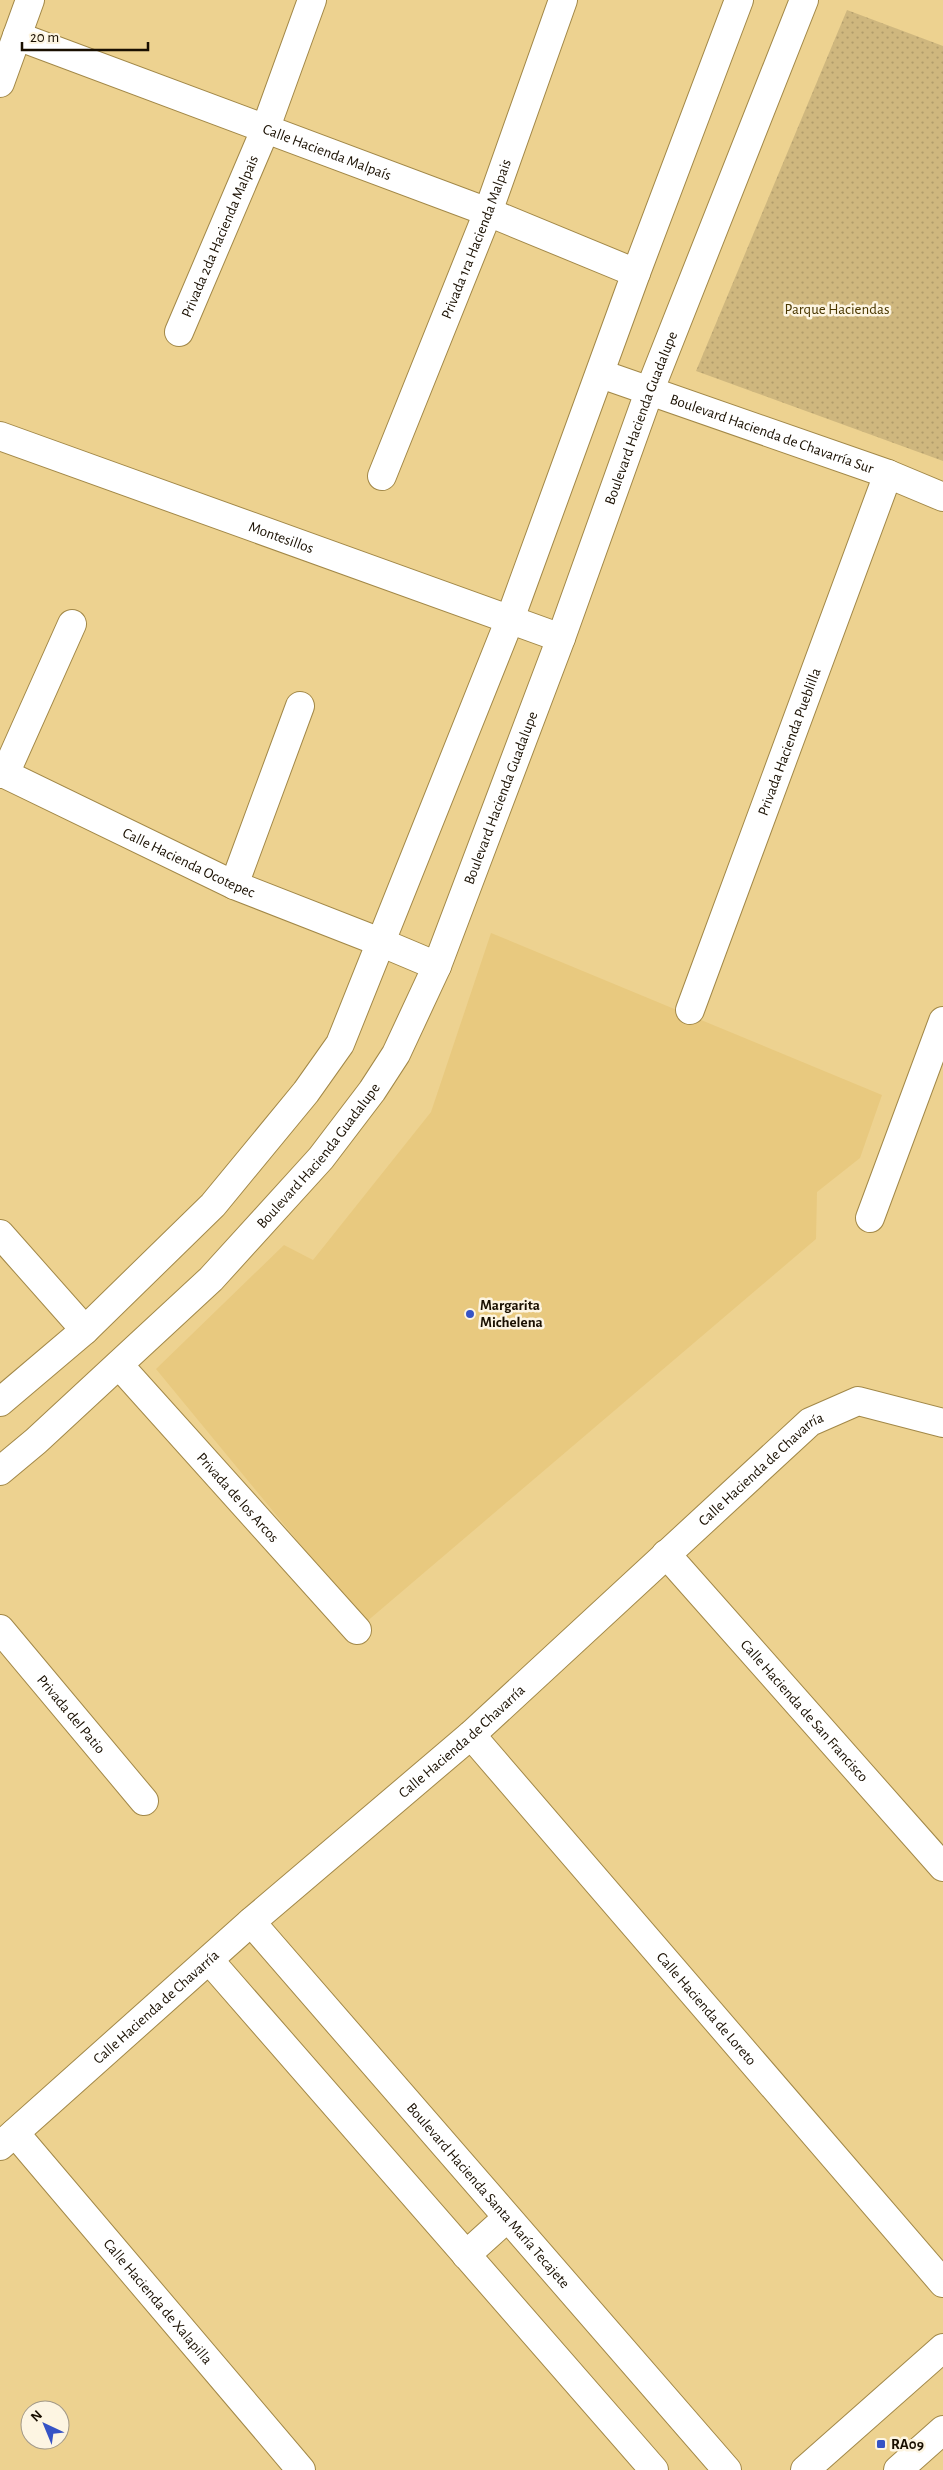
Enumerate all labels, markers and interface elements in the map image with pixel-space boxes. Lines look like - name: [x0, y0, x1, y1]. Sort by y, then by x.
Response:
- scale bar: [22, 20, 149, 52]
- text: 20 m: [30, 30, 59, 45]
- street label: Calle Hacienda Malpaís: [261, 122, 393, 183]
- street label: Privada 2da Hacienda Malpais: [179, 153, 261, 320]
- street label: Privada 1ra Hacienda Malpais: [439, 157, 514, 321]
- park label: Parque Haciendas: [785, 302, 889, 317]
- street label: Boulevard Hacienda Guadalupe: [602, 329, 680, 507]
- street label: Boulevard Hacienda de Chavarría Sur: [668, 392, 876, 476]
- street label: Montesillos: [247, 519, 315, 556]
- street label: Privada Hacienda Pueblilla: [755, 666, 824, 818]
- street label: Boulevard Hacienda Guadalupe: [462, 709, 541, 887]
- street label: Calle Hacienda Ocotepec: [120, 825, 257, 900]
- street label: Boulevard Hacienda Guadalupe: [254, 1081, 383, 1231]
- place label: Margarita Michelena: [480, 1298, 543, 1330]
- marker: Margarita Michelena: [464, 1308, 476, 1320]
- street label: Calle Hacienda de Chavarría: [696, 1410, 826, 1529]
- street label: Privada de los Arcos: [194, 1450, 281, 1545]
- street label: Calle Hacienda de San Francisco: [738, 1637, 871, 1785]
- street label: Privada del Patio: [34, 1672, 108, 1757]
- street label: Calle Hacienda de Chavarría: [396, 1682, 528, 1801]
- street label: Calle Hacienda de Chavarría: [91, 1947, 222, 2067]
- street label: Calle Hacienda de Loreto: [654, 1949, 759, 2068]
- street label: Boulevard Hacienda Santa María Tecajete: [404, 2100, 572, 2291]
- street label: Calle Hacienda de Xalapilla: [100, 2236, 215, 2367]
- north arrow: [20, 2400, 70, 2450]
- text: N: [28, 2408, 45, 2425]
- place label: RA09: [891, 2437, 924, 2452]
- marker: RA09: [875, 2438, 887, 2450]

